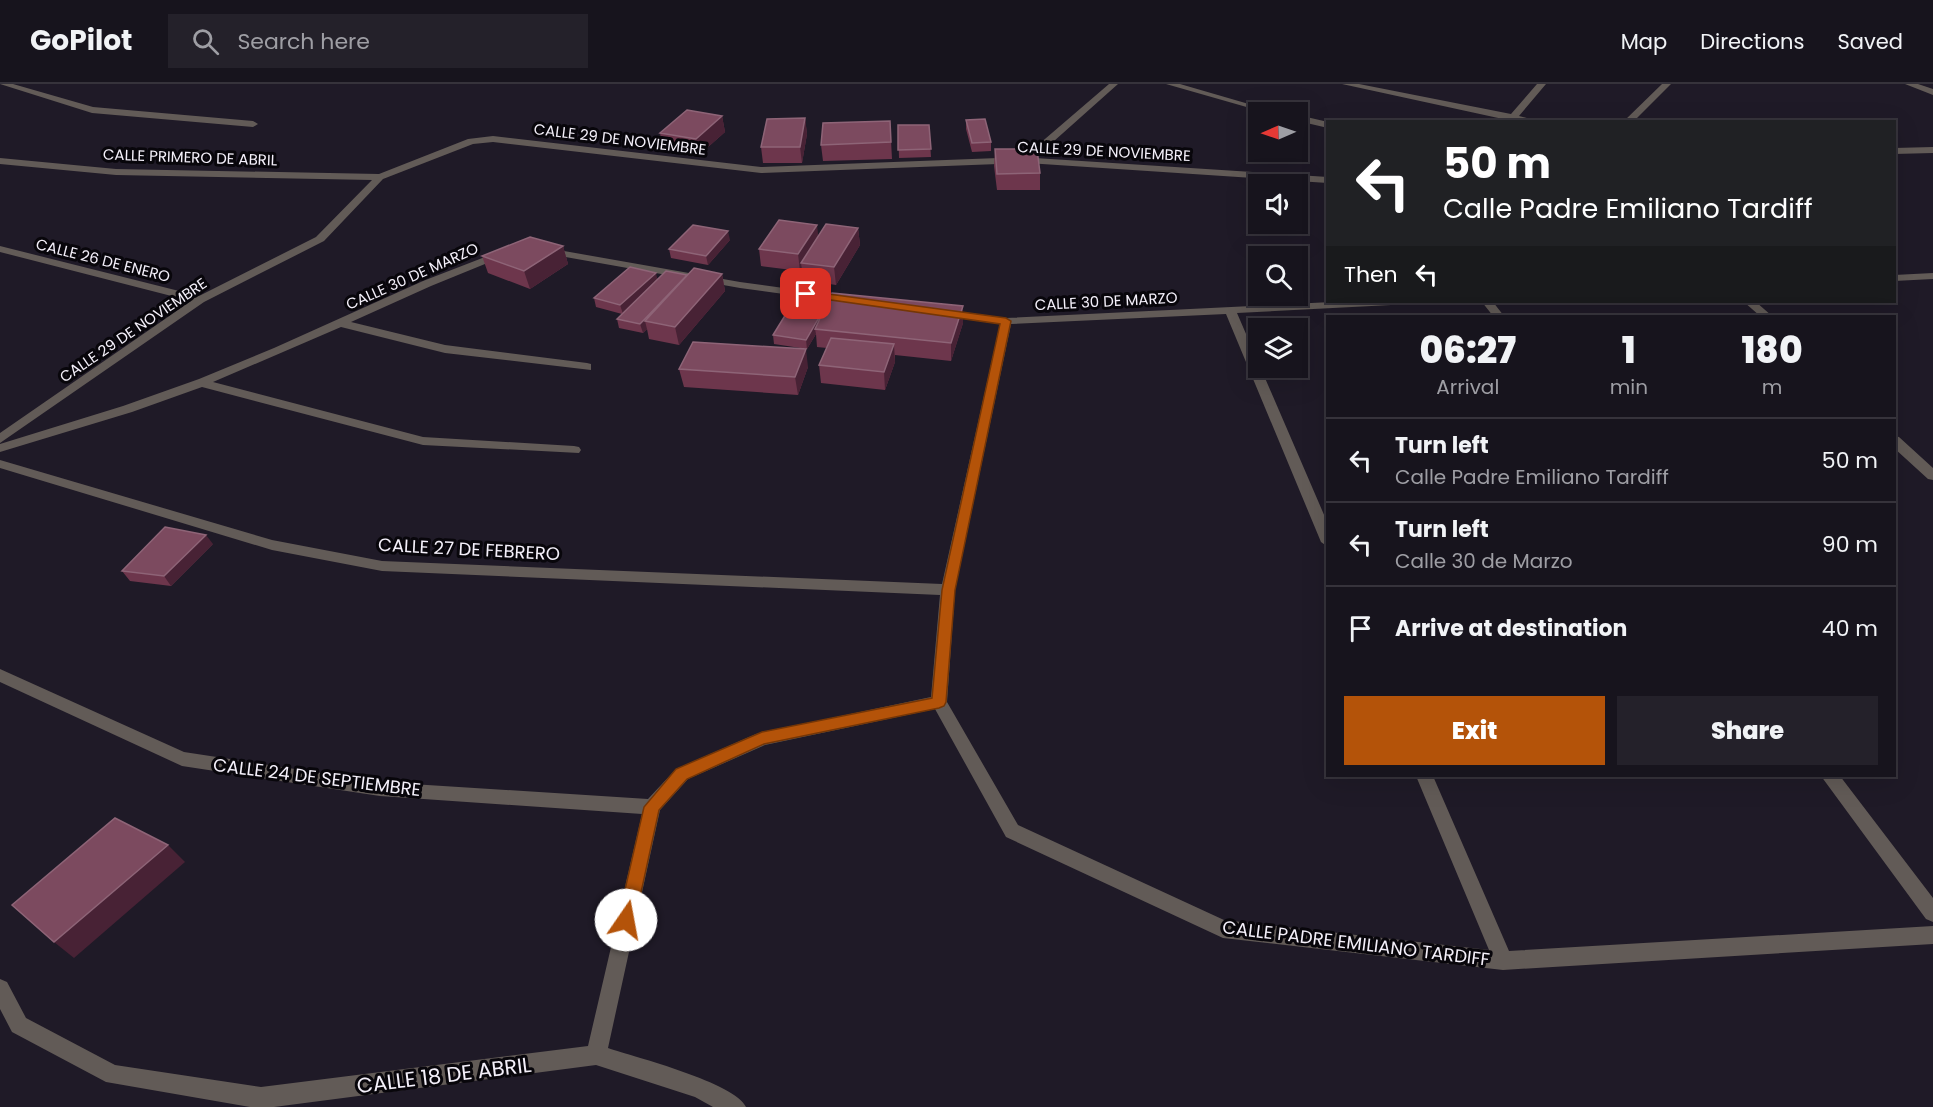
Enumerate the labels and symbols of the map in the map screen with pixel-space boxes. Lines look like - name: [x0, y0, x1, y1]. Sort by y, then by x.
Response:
- north arrow: [1248, 102, 1308, 162]
- street label: CALLE 29 DE NOVIEMBRE: [533, 118, 707, 160]
- street label: CALLE 29 DE NOVIEMBRE: [1017, 136, 1191, 166]
- street label: CALLE PRIMERO DE ABRIL: [103, 143, 278, 171]
- street label: CALLE 26 DE ENERO: [34, 233, 173, 287]
- street label: CALLE 30 DE MARZO: [342, 237, 482, 315]
- pin: [780, 268, 831, 319]
- street label: CALLE 29 DE NOVIEMBRE: [55, 273, 211, 387]
- street label: CALLE 30 DE MARZO: [1034, 287, 1178, 315]
- street label: CALLE 27 DE FEBRERO: [377, 532, 561, 566]
- street label: CALLE 24 DE SEPTIEMBRE: [212, 752, 422, 802]
- position arrow: [594, 888, 658, 952]
- street label: CALLE PADRE EMILIANO TARDIFF: [1221, 914, 1491, 972]
- street label: CALLE 18 DE ABRIL: [355, 1050, 533, 1100]

